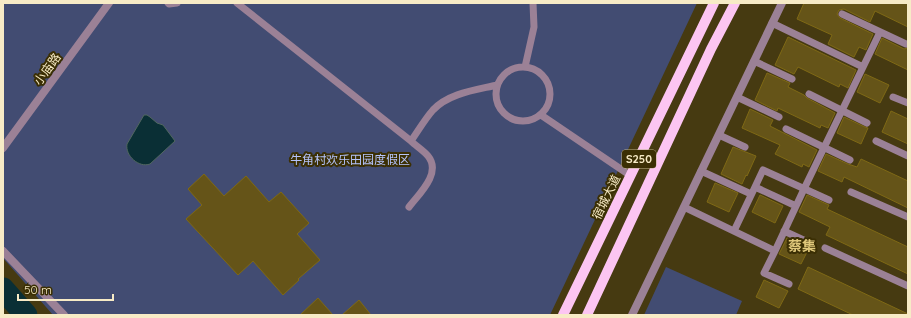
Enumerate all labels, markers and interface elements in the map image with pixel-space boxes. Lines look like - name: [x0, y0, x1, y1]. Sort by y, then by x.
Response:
- street label: 小庙路: [30, 50, 64, 88]
- road number: S250: [622, 150, 656, 168]
- park label: 牛角村欢乐田园度假区: [290, 152, 410, 167]
- street label: 宿城大道: [589, 172, 623, 222]
- district label: 蔡集: [788, 237, 816, 255]
- scale bar: [18, 276, 113, 302]
- text: 50 m: [24, 282, 52, 297]

